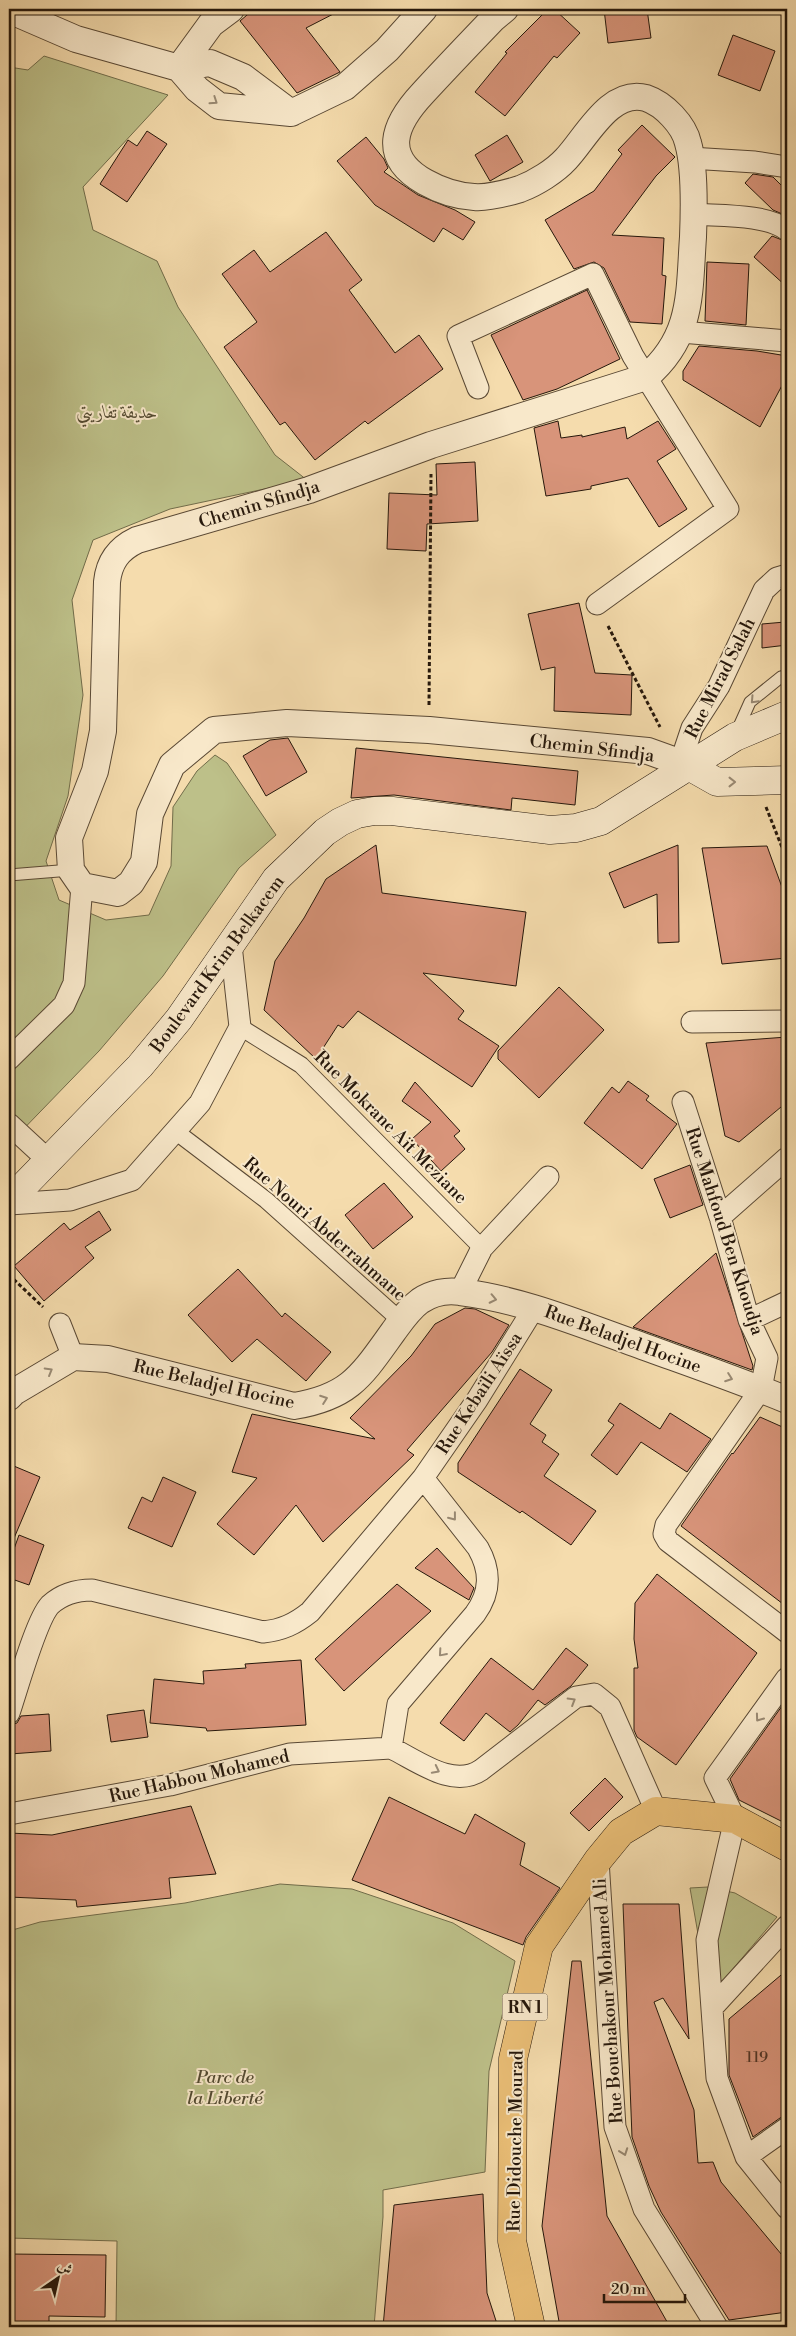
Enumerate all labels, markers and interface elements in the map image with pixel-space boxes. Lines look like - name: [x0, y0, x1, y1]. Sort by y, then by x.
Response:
- one-way arrow: [208, 95, 218, 104]
- park label: حديقة تفاريتي: [76, 401, 158, 428]
- street label: Chemin Sfindja: [196, 475, 323, 534]
- street label: Rue Mirad Salah: [680, 614, 761, 743]
- one-way arrow: [751, 694, 760, 703]
- street label: Chemin Sfindja: [528, 729, 657, 768]
- one-way arrow: [728, 777, 736, 787]
- street label: Boulevard Krim Belkacem: [145, 871, 290, 1058]
- street label: Rue Mokrane Aït Meziane: [309, 1046, 472, 1209]
- street label: Rue Mahfoud Ben Khoudja: [680, 1124, 769, 1339]
- street label: Rue Nouri Abderrahmane: [238, 1152, 411, 1307]
- one-way arrow: [488, 1293, 497, 1304]
- street label: Rue Beladjel Hocine: [541, 1300, 704, 1379]
- street label: Rue Kebaïli Aïssa: [431, 1327, 528, 1459]
- street label: Rue Beladjel Hocine: [131, 1355, 297, 1414]
- one-way arrow: [44, 1367, 53, 1377]
- one-way arrow: [725, 1372, 733, 1382]
- one-way arrow: [319, 1395, 327, 1405]
- one-way arrow: [447, 1511, 455, 1520]
- one-way arrow: [438, 1647, 447, 1656]
- one-way arrow: [567, 1698, 576, 1708]
- one-way arrow: [756, 1712, 765, 1722]
- street label: Rue Habbou Mohamed: [107, 1744, 292, 1808]
- one-way arrow: [431, 1764, 440, 1774]
- street label: Rue Bouchakour Mohamed Ali: [588, 1877, 629, 2125]
- road number: RN 1: [502, 1994, 548, 2020]
- house number: 119: [746, 2048, 768, 2067]
- street label: Rue Didouche Mourad: [502, 2049, 529, 2232]
- park label: Parc de la Liberté: [187, 2066, 264, 2110]
- one-way arrow: [618, 2147, 628, 2155]
- north arrow: [32, 2254, 82, 2304]
- text: ش: [54, 2257, 76, 2279]
- scale bar: [604, 2271, 685, 2303]
- text: 20 m: [611, 2280, 646, 2299]

